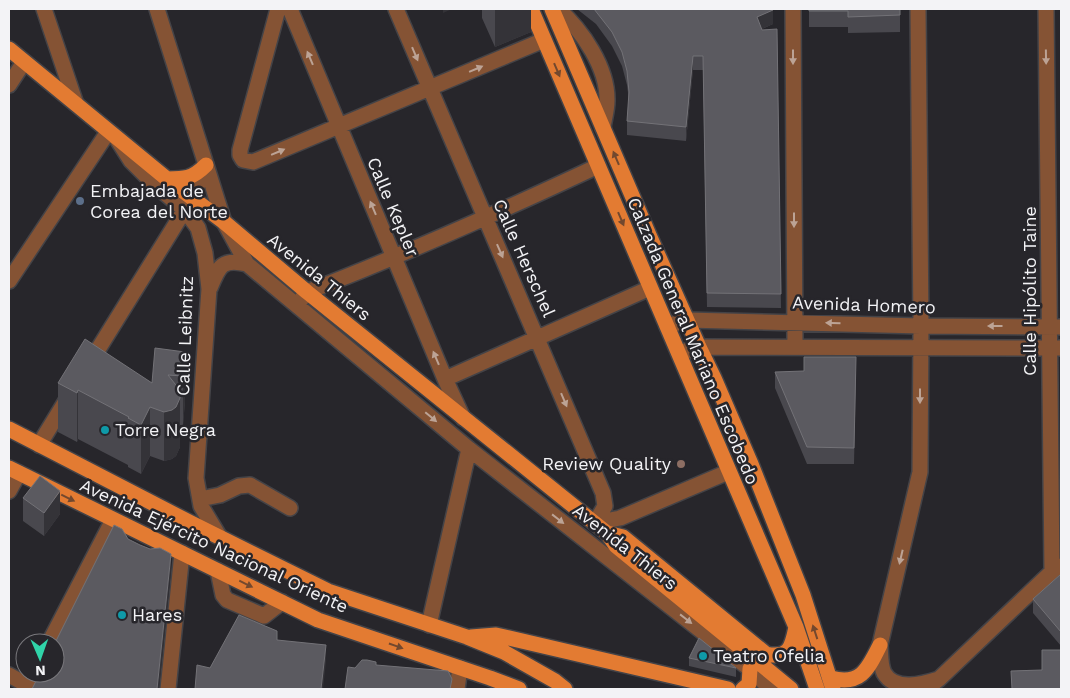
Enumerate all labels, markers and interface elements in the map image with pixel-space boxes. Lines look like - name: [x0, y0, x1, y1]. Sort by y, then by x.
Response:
- one-way arrow: [412, 46, 420, 61]
- one-way arrow: [789, 50, 797, 66]
- one-way arrow: [1042, 50, 1050, 66]
- one-way arrow: [306, 51, 314, 65]
- one-way arrow: [553, 63, 561, 78]
- one-way arrow: [469, 65, 484, 73]
- one-way arrow: [271, 147, 285, 155]
- one-way arrow: [611, 151, 619, 165]
- street label: Calle Kepler: [363, 154, 424, 260]
- place label: Embajada de Corea del Norte: [90, 180, 228, 222]
- street label: Calzada General Mariano Escobedo: [623, 194, 764, 487]
- marker: Embajada de Corea del Norte: [74, 195, 86, 207]
- street label: Calle Herschel: [489, 195, 560, 321]
- one-way arrow: [369, 200, 377, 215]
- street label: Calle Hipólito Taine: [1019, 206, 1040, 376]
- one-way arrow: [617, 212, 625, 226]
- one-way arrow: [790, 212, 798, 228]
- street label: Avenida Thiers: [263, 228, 375, 325]
- one-way arrow: [497, 244, 505, 258]
- street label: Calle Leibnitz: [172, 276, 197, 396]
- street label: Avenida Homero: [792, 292, 936, 317]
- one-way arrow: [824, 319, 840, 327]
- one-way arrow: [987, 322, 1003, 330]
- one-way arrow: [432, 350, 440, 365]
- one-way arrow: [916, 388, 924, 404]
- one-way arrow: [561, 393, 569, 407]
- one-way arrow: [424, 412, 437, 423]
- place label: Torre Negra: [115, 419, 216, 440]
- marker: Torre Negra: [99, 424, 111, 436]
- place label: Review Quality: [542, 453, 672, 474]
- marker: Review Quality: [675, 458, 687, 470]
- street label: Avenida Ejército Nacional Oriente: [77, 474, 352, 617]
- one-way arrow: [61, 494, 75, 502]
- street label: Avenida Thiers: [569, 499, 682, 594]
- one-way arrow: [551, 513, 564, 524]
- one-way arrow: [897, 549, 905, 564]
- one-way arrow: [239, 580, 253, 588]
- place label: Hares: [132, 604, 182, 625]
- marker: Hares: [116, 609, 128, 621]
- one-way arrow: [679, 614, 692, 625]
- one-way arrow: [811, 624, 819, 639]
- north arrow: [15, 633, 65, 683]
- one-way arrow: [388, 643, 403, 650]
- place label: Teatro Ofelia: [713, 645, 825, 666]
- marker: Teatro Ofelia: [697, 650, 709, 662]
- text: N: [35, 663, 46, 679]

